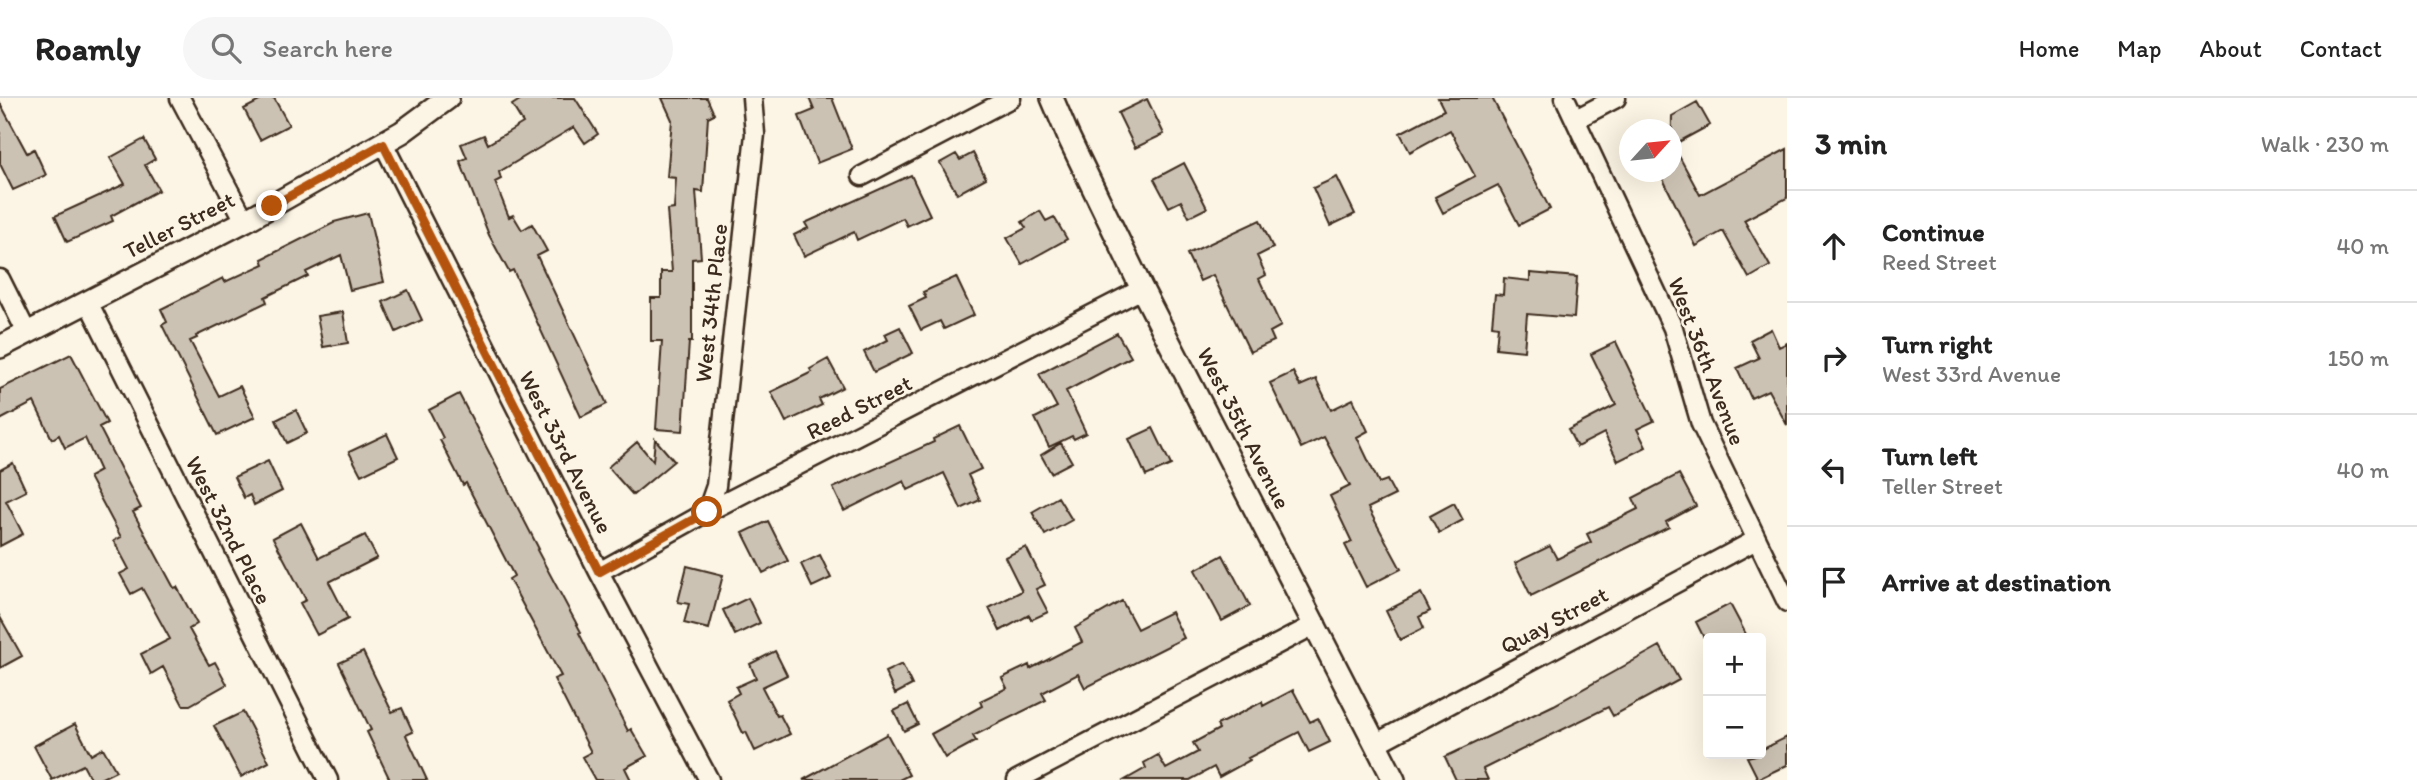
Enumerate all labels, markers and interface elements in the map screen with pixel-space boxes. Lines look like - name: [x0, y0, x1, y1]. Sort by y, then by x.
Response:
- search box: [183, 17, 673, 80]
- text: Roamly: [35, 29, 141, 68]
- icon: search: [207, 29, 245, 67]
- text: Search here: [263, 32, 393, 64]
- text: Home: [2019, 34, 2079, 63]
- text: Map: [2117, 34, 2161, 63]
- text: About: [2199, 34, 2262, 63]
- text: Contact: [2300, 34, 2382, 63]
- north arrow: [1619, 119, 1682, 182]
- text: 3 min: [1815, 125, 1887, 162]
- text: Walk · 230 m: [2261, 130, 2389, 158]
- street label: Teller Street: [119, 185, 239, 265]
- route end: [256, 190, 287, 221]
- text: Continue: [1882, 216, 1985, 248]
- street label: West 34th Place: [689, 222, 733, 384]
- icon: ahead: [1815, 227, 1853, 265]
- text: 40 m: [2336, 232, 2389, 260]
- text: Reed Street: [1882, 248, 1997, 276]
- street label: West 36th Avenue: [1662, 273, 1752, 449]
- text: Turn right: [1882, 328, 1993, 360]
- icon: right: [1815, 339, 1853, 377]
- street label: West 35th Avenue: [1191, 342, 1297, 514]
- text: 150 m: [2328, 344, 2389, 372]
- text: West 33rd Avenue: [1882, 360, 2061, 388]
- street label: West 33rd Avenue: [513, 366, 619, 538]
- street label: Reed Street: [801, 368, 917, 446]
- text: Turn left: [1882, 440, 1978, 472]
- street label: West 32nd Place: [180, 451, 278, 609]
- icon: left: [1815, 451, 1853, 489]
- text: 40 m: [2336, 456, 2389, 484]
- text: Teller Street: [1882, 472, 2003, 500]
- route start: [691, 496, 722, 527]
- icon: arrive: [1815, 563, 1853, 601]
- text: Arrive at destination: [1882, 566, 2111, 598]
- street label: Quay Street: [1495, 580, 1613, 660]
- map controls: [1703, 633, 1766, 759]
- button: +: [1703, 633, 1766, 696]
- button: −: [1703, 696, 1766, 759]

